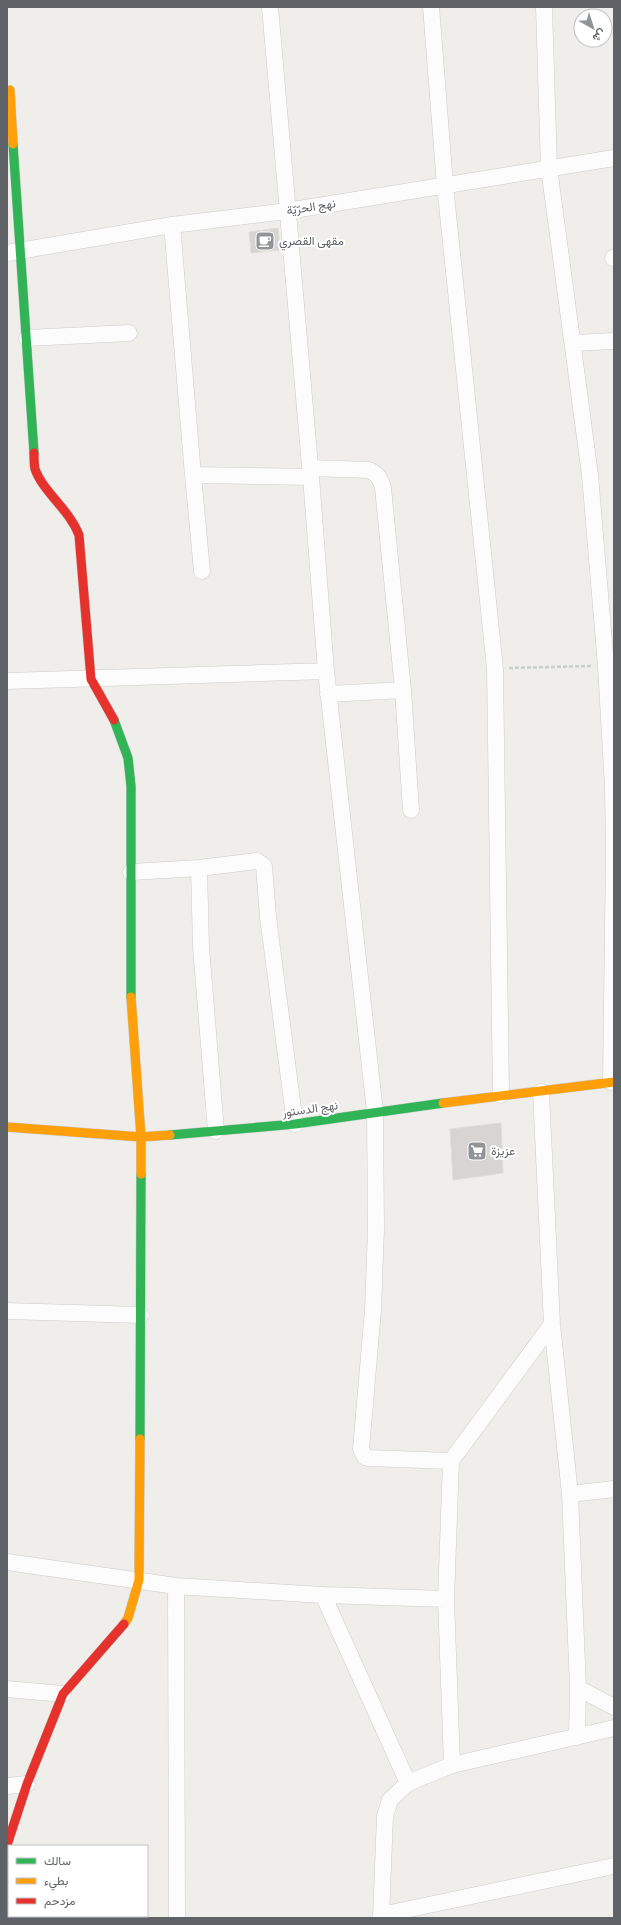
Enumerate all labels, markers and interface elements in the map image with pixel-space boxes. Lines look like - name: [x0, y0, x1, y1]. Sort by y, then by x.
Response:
- north arrow: [573, 8, 613, 48]
- text: ش: [590, 26, 609, 45]
- street label: نهج الحرّيّة: [285, 195, 337, 220]
- cafe icon: مقهى القصري: [254, 230, 276, 252]
- place label: مقهى القصري: [279, 233, 344, 251]
- street label: نهج الدستور: [280, 1097, 339, 1122]
- supermarket icon: عزيزة: [466, 1140, 488, 1162]
- place label: عزيزة: [491, 1143, 515, 1159]
- legend: [8, 1845, 148, 1917]
- text: سالك: [44, 1853, 71, 1869]
- text: بطيء: [44, 1873, 68, 1891]
- text: مزدحم: [44, 1893, 75, 1909]

